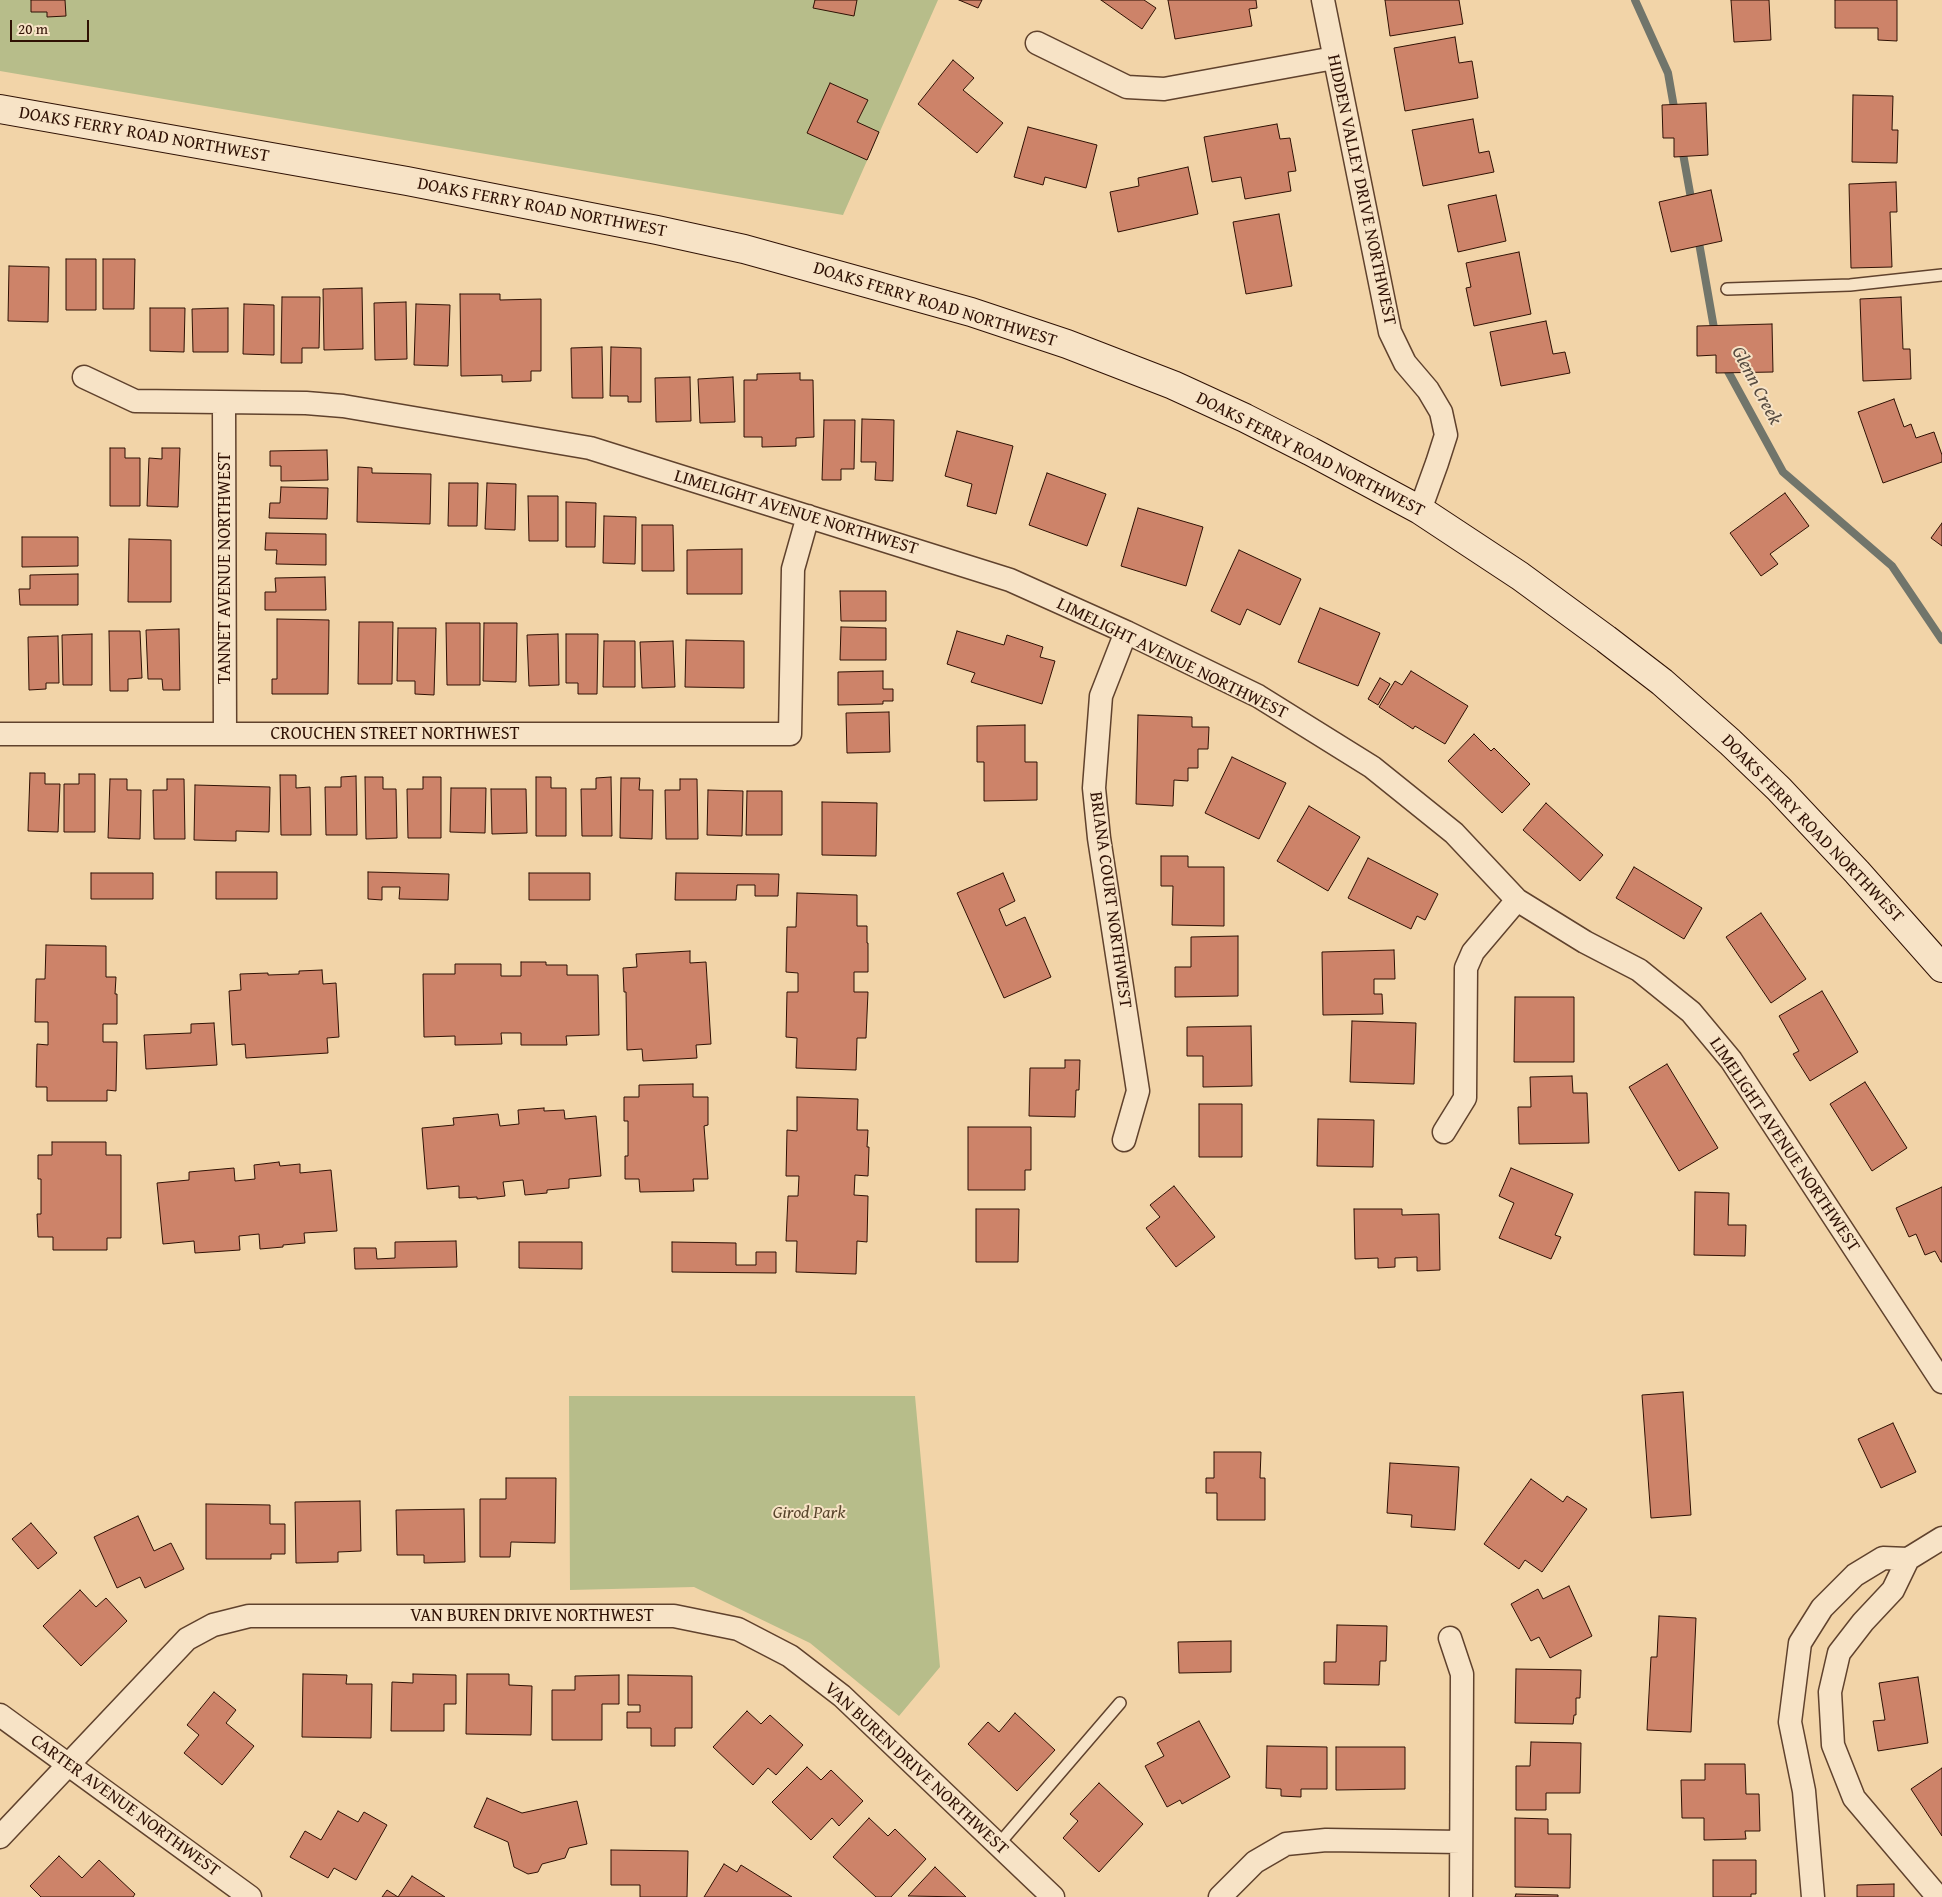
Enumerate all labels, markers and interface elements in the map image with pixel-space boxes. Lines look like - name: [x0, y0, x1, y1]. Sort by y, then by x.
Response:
- scale bar: [12, 10, 91, 42]
- text: 20 m: [18, 18, 48, 39]
- street label: HIDDEN VALLEY DRIVE NORTHWEST: [1322, 53, 1400, 327]
- street label: DOAKS FERRY ROAD NORTHWEST: [17, 102, 271, 168]
- street label: DOAKS FERRY ROAD NORTHWEST: [415, 173, 669, 243]
- street label: DOAKS FERRY ROAD NORTHWEST: [811, 258, 1059, 352]
- water label: Glenn Creek: [1726, 343, 1786, 429]
- street label: DOAKS FERRY ROAD NORTHWEST: [1192, 388, 1428, 522]
- street label: TANNET AVENUE NORTHWEST: [214, 452, 236, 684]
- street label: LIMELIGHT AVENUE NORTHWEST: [671, 466, 921, 560]
- street label: LIMELIGHT AVENUE NORTHWEST: [1053, 594, 1291, 724]
- street label: CROUCHEN STREET NORTHWEST: [270, 723, 520, 745]
- street label: DOAKS FERRY ROAD NORTHWEST: [1716, 730, 1908, 928]
- street label: BRIANA COURT NORTHWEST: [1084, 790, 1136, 1010]
- street label: LIMELIGHT AVENUE NORTHWEST: [1704, 1034, 1864, 1256]
- park label: Girod Park: [773, 1502, 845, 1524]
- street label: VAN BUREN DRIVE NORTHWEST: [410, 1605, 654, 1627]
- street label: VAN BUREN DRIVE NORTHWEST: [820, 1678, 1012, 1860]
- street label: CARTER AVENUE NORTHWEST: [26, 1730, 224, 1882]

